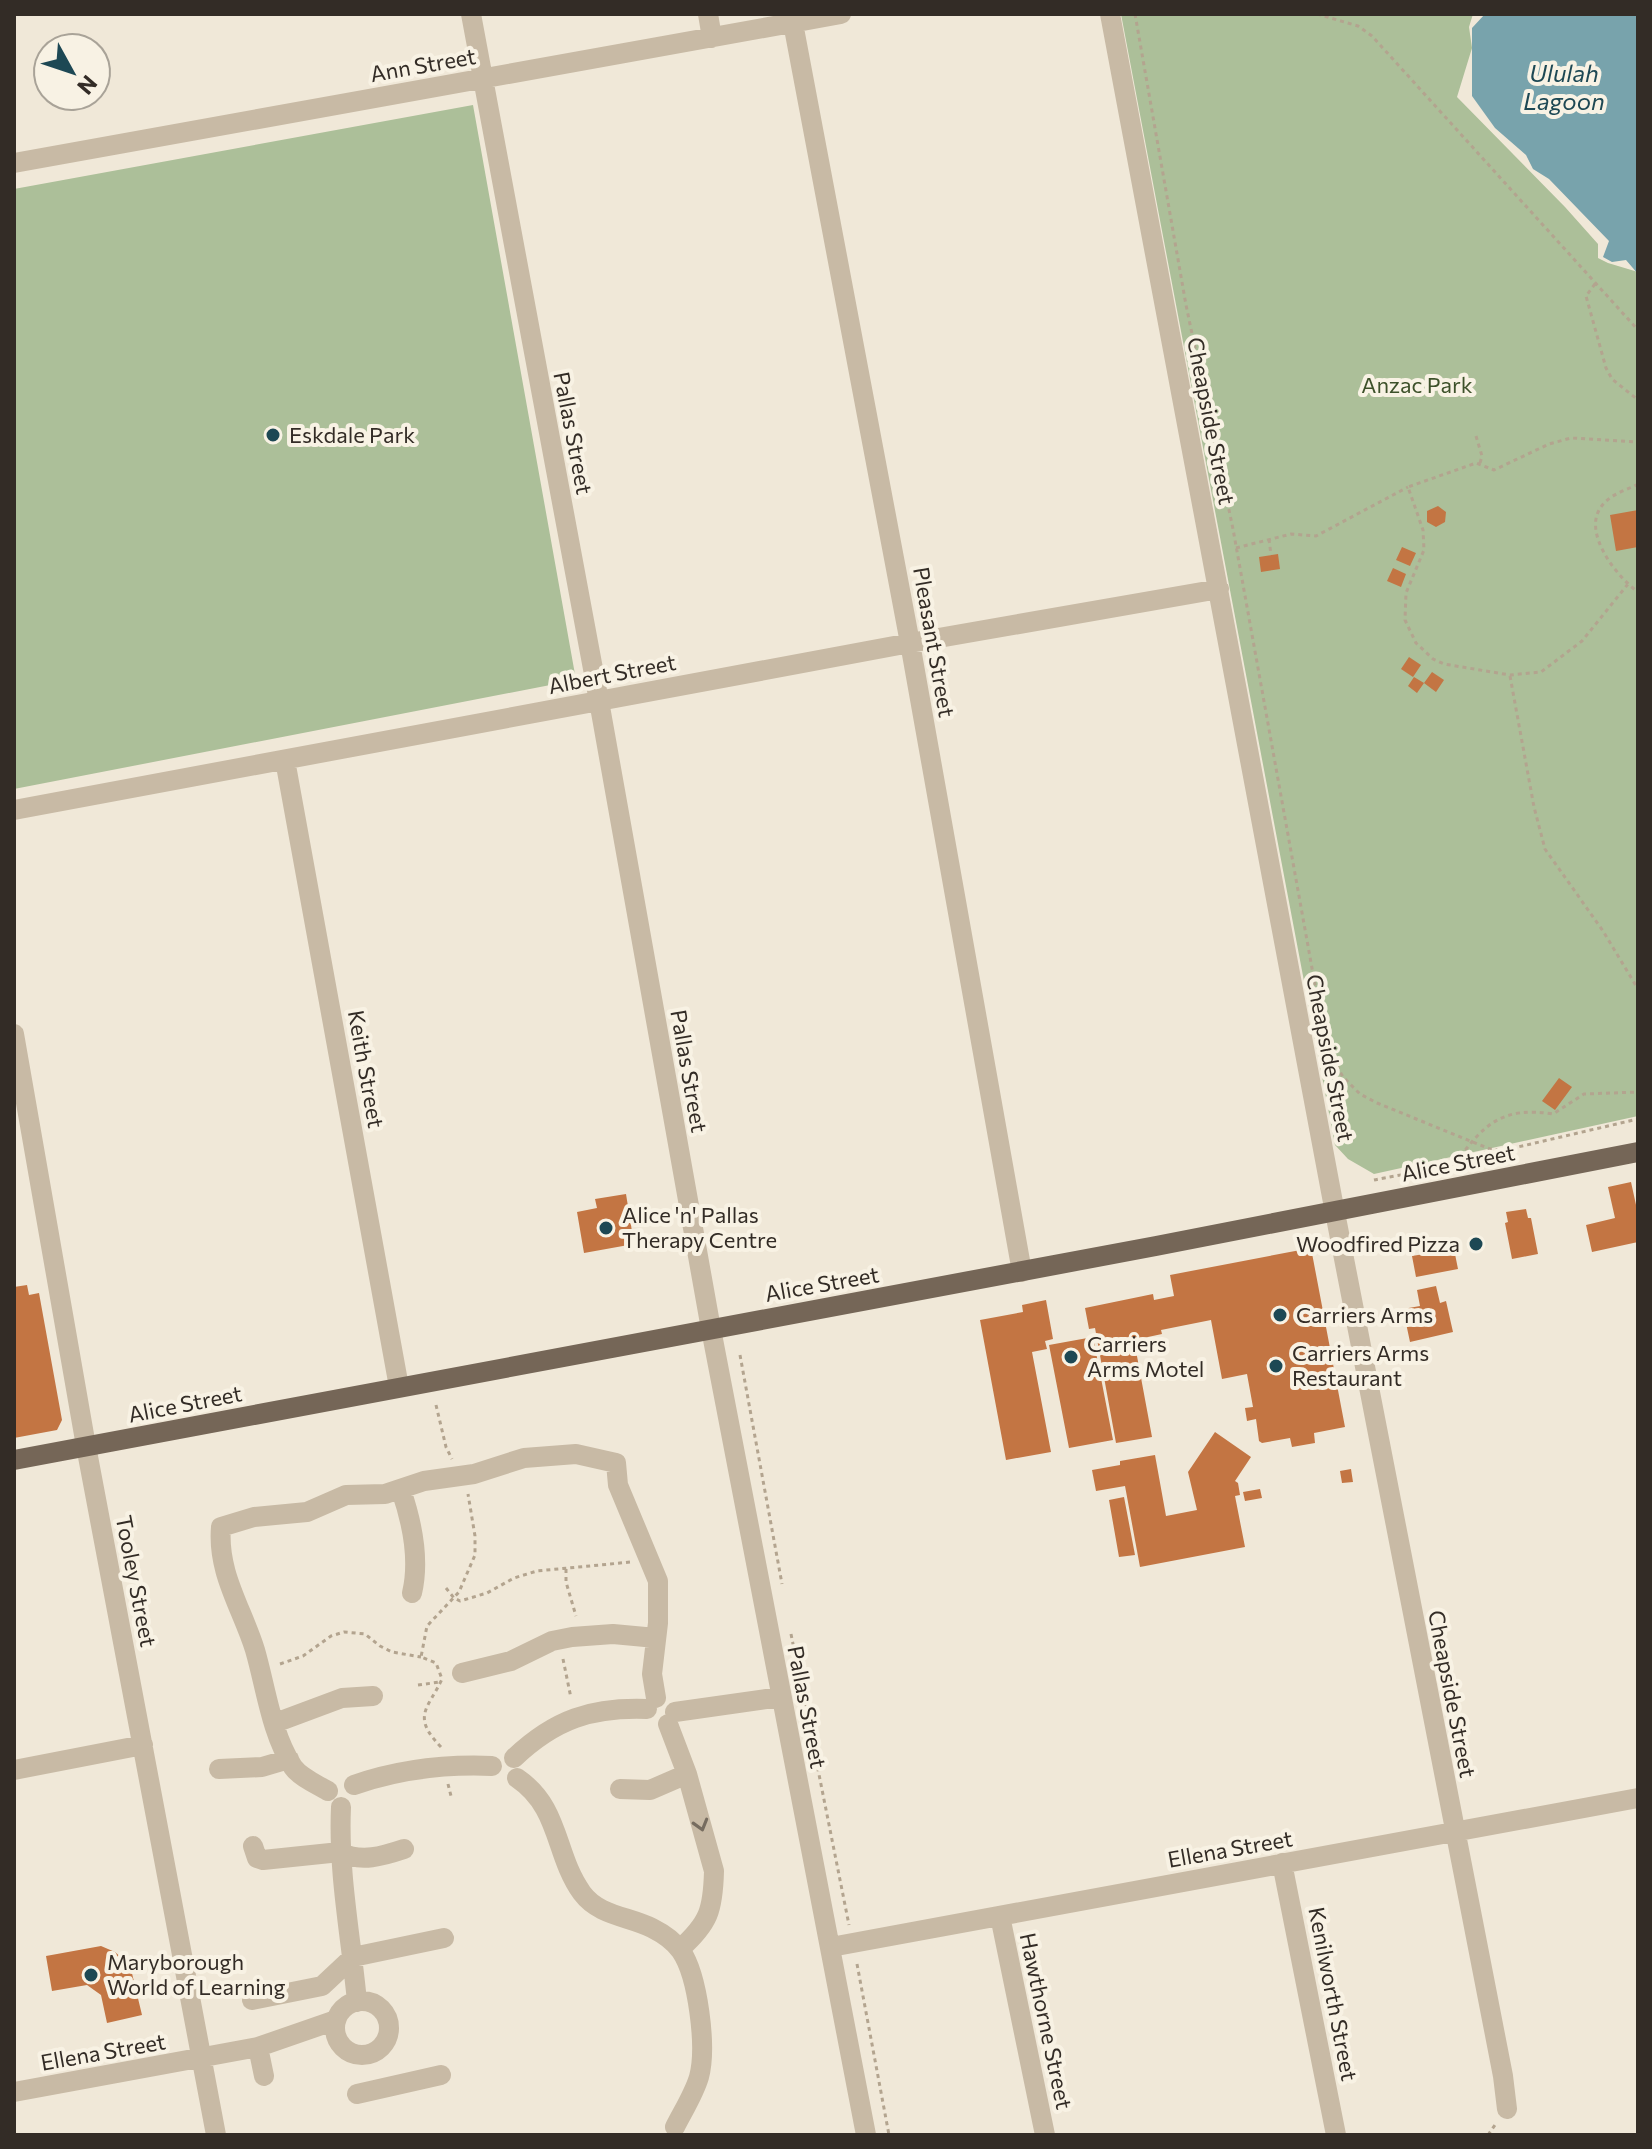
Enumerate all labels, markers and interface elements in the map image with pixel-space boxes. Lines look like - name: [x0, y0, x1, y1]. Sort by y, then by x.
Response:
- north arrow: [32, 32, 112, 112]
- street label: Ann Street: [368, 42, 478, 87]
- water label: Ululah Lagoon: [1523, 58, 1605, 115]
- text: N: [72, 70, 103, 100]
- street label: Cheapside Street: [1182, 335, 1241, 507]
- street label: Pallas Street: [548, 369, 599, 497]
- park label: Anzac Park: [1361, 371, 1473, 398]
- place label: Eskdale Park: [289, 421, 415, 448]
- marker: Eskdale Park: [264, 426, 282, 444]
- street label: Pleasant Street: [908, 565, 961, 719]
- street label: Albert Street: [546, 648, 678, 699]
- street label: Cheapside Street: [1301, 972, 1360, 1144]
- street label: Pallas Street: [665, 1007, 714, 1135]
- street label: Keith Street: [343, 1008, 390, 1130]
- street label: Alice Street: [1399, 1138, 1517, 1187]
- place label: Alice 'n' Pallas Therapy Centre: [622, 1201, 777, 1253]
- marker: Alice 'n' Pallas Therapy Centre: [597, 1219, 615, 1237]
- place label: Woodfired Pizza: [1296, 1230, 1460, 1257]
- marker: Woodfired Pizza: [1467, 1235, 1485, 1253]
- street label: Alice Street: [763, 1260, 881, 1307]
- place label: Carriers Arms: [1296, 1301, 1433, 1328]
- marker: Carriers Arms: [1271, 1306, 1289, 1324]
- place label: Carriers Arms Motel: [1087, 1330, 1204, 1382]
- place label: Carriers Arms Restaurant: [1292, 1339, 1429, 1391]
- marker: Carriers Arms Motel: [1062, 1348, 1080, 1366]
- marker: Carriers Arms Restaurant: [1267, 1357, 1285, 1375]
- street label: Alice Street: [126, 1379, 244, 1428]
- street label: Tooley Street: [111, 1513, 162, 1649]
- street label: Cheapside Street: [1423, 1608, 1482, 1780]
- street label: Pallas Street: [782, 1643, 833, 1771]
- one-way arrow: [692, 1817, 708, 1831]
- street label: Ellena Street: [1165, 1824, 1294, 1873]
- street label: Kenilworth Street: [1303, 1905, 1364, 2083]
- street label: Hawthorne Street: [1015, 1930, 1078, 2112]
- place label: Maryborough World of Learning: [107, 1948, 286, 2000]
- marker: Maryborough World of Learning: [82, 1966, 100, 1984]
- street label: Ellena Street: [38, 2027, 167, 2076]

